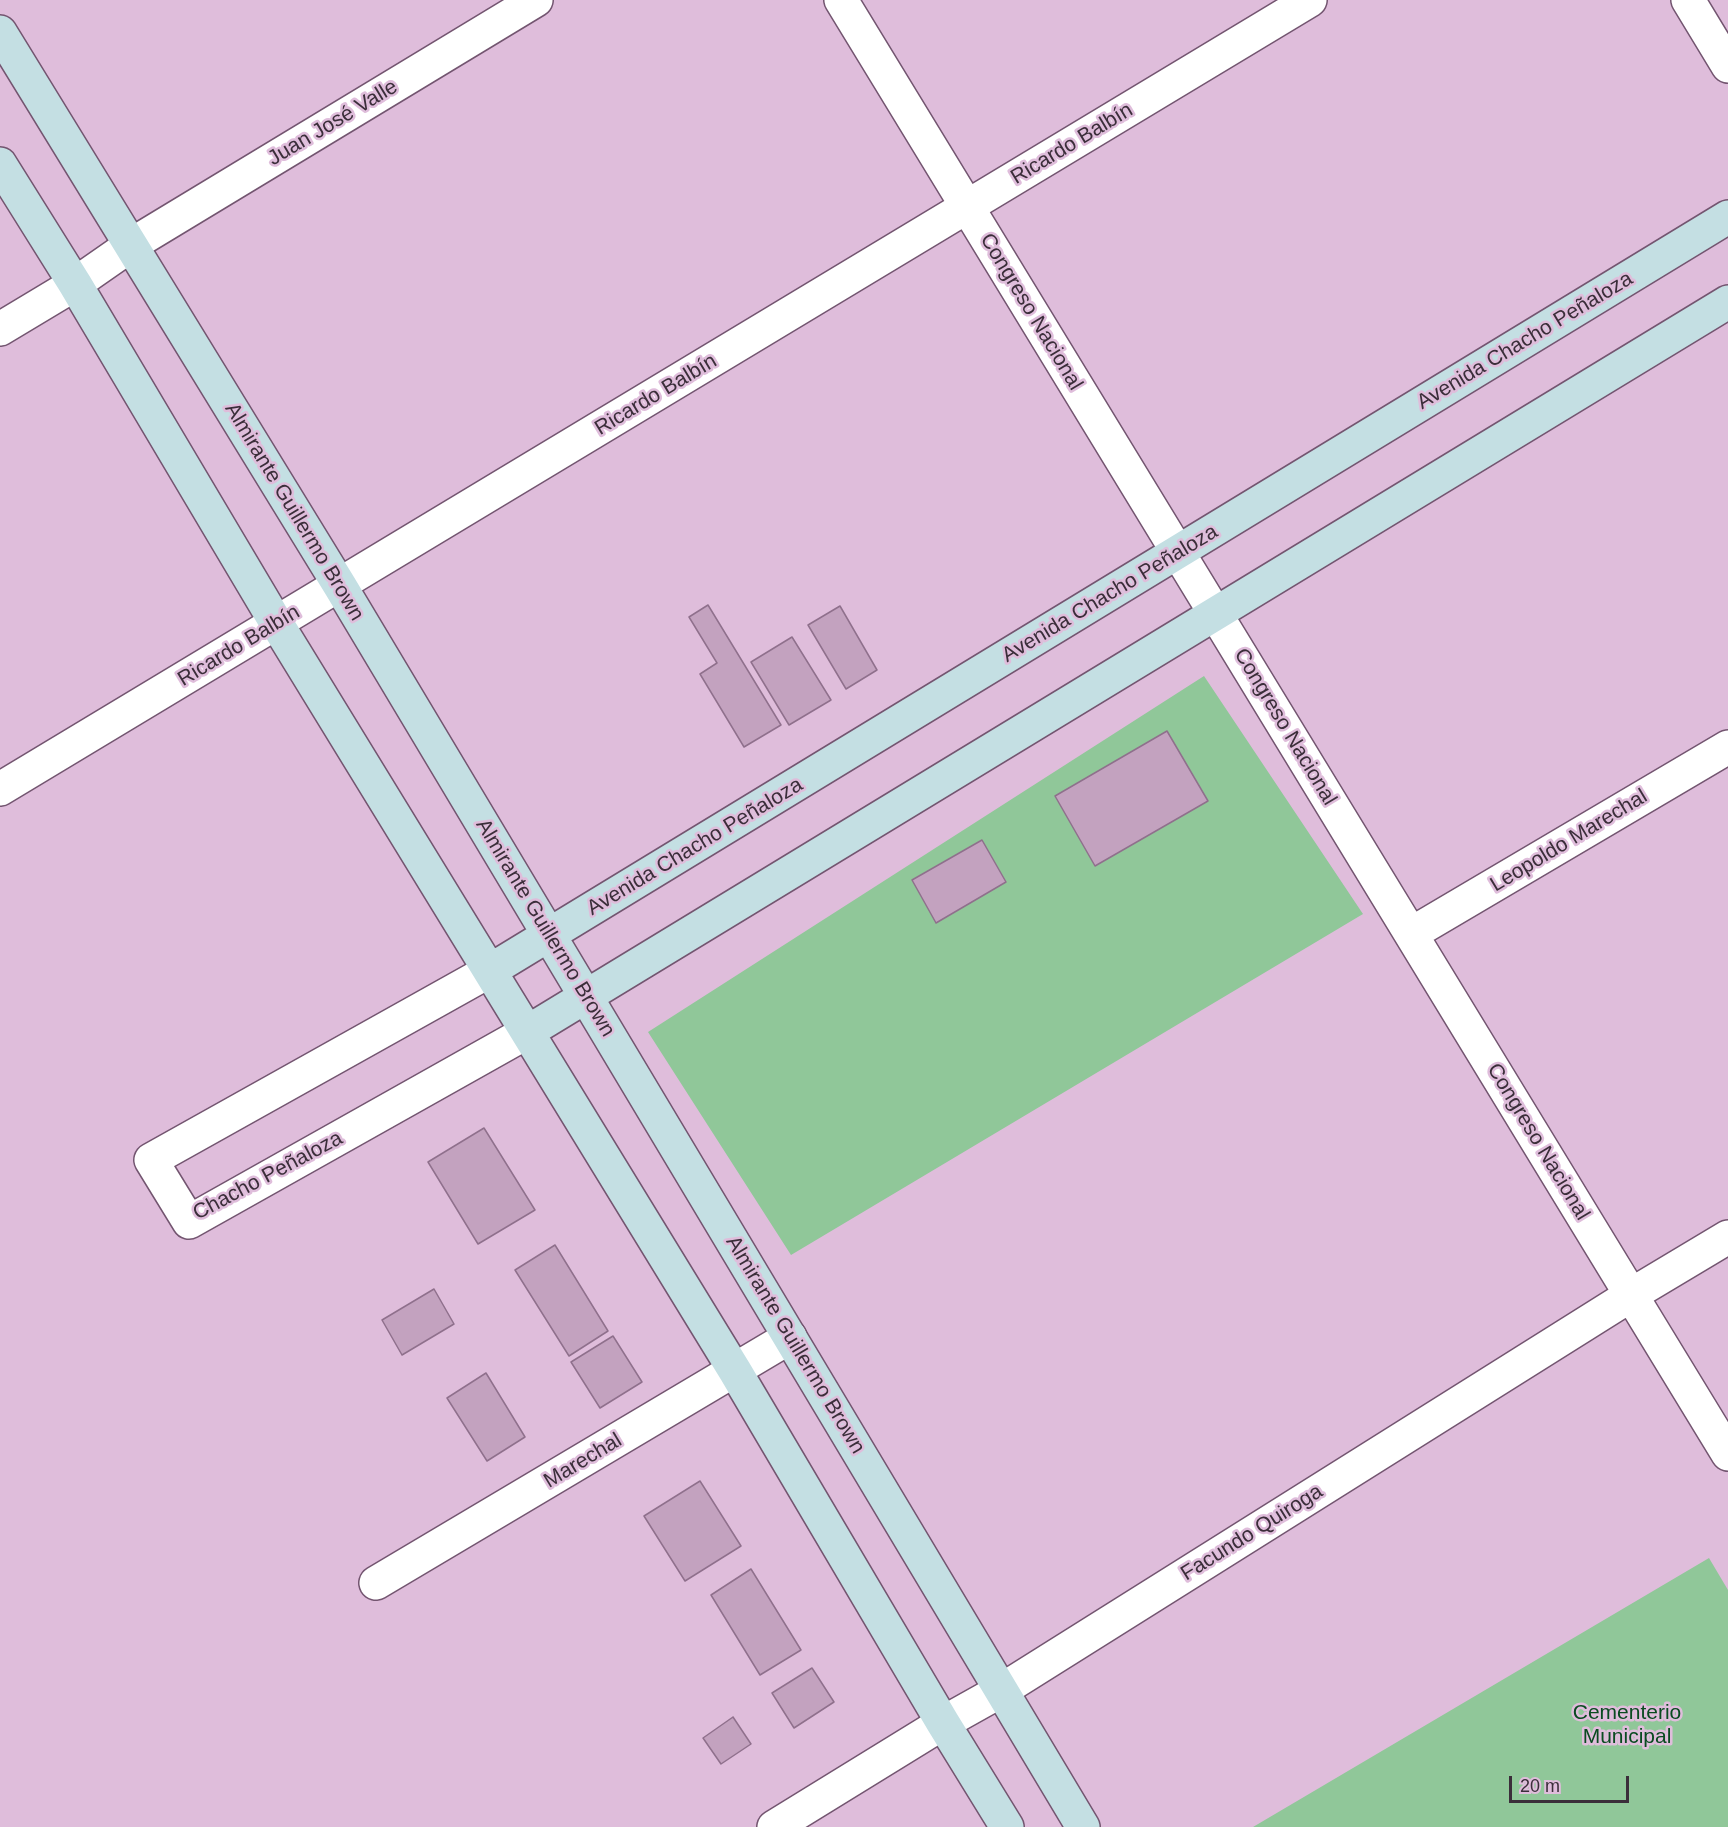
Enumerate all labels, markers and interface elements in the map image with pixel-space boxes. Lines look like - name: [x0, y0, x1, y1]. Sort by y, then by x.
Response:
- street label: Juan José Valle: [264, 74, 402, 172]
- street label: Ricardo Balbín: [1006, 98, 1138, 190]
- street label: Congreso Nacional: [974, 229, 1088, 395]
- street label: Avenida Chacho Peñaloza: [1413, 267, 1637, 415]
- street label: Ricardo Balbín: [590, 349, 722, 441]
- street label: Almirante Guillermo Brown: [219, 398, 369, 626]
- street label: Avenida Chacho Peñaloza: [998, 520, 1222, 668]
- street label: Ricardo Balbín: [173, 600, 305, 692]
- street label: Congreso Nacional: [1228, 644, 1342, 810]
- street label: Avenida Chacho Peñaloza: [583, 773, 807, 921]
- street label: Leopoldo Marechal: [1486, 784, 1652, 898]
- street label: Almirante Guillermo Brown: [470, 814, 620, 1042]
- street label: Congreso Nacional: [1481, 1059, 1595, 1225]
- street label: Chacho Peñaloza: [189, 1126, 347, 1226]
- street label: Almirante Guillermo Brown: [720, 1231, 870, 1459]
- street label: Marechal: [539, 1428, 627, 1494]
- street label: Facundo Quiroga: [1177, 1479, 1327, 1587]
- park label: Cementerio Municipal: [1573, 1700, 1681, 1750]
- scale bar: [1512, 1764, 1632, 1802]
- text: 20 m: [1520, 1776, 1560, 1796]

